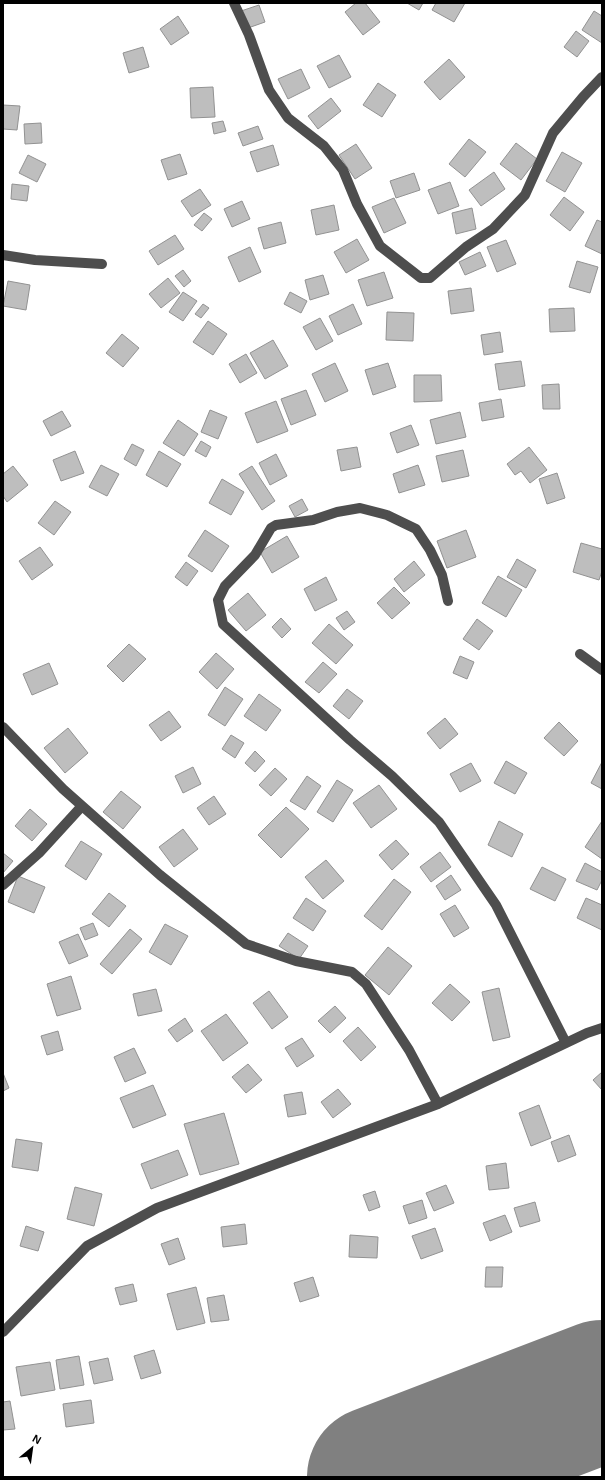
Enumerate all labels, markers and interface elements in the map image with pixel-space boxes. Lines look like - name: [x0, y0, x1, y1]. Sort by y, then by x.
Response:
- north arrow: [12, 1428, 52, 1468]
- text: N: [30, 1432, 43, 1446]

